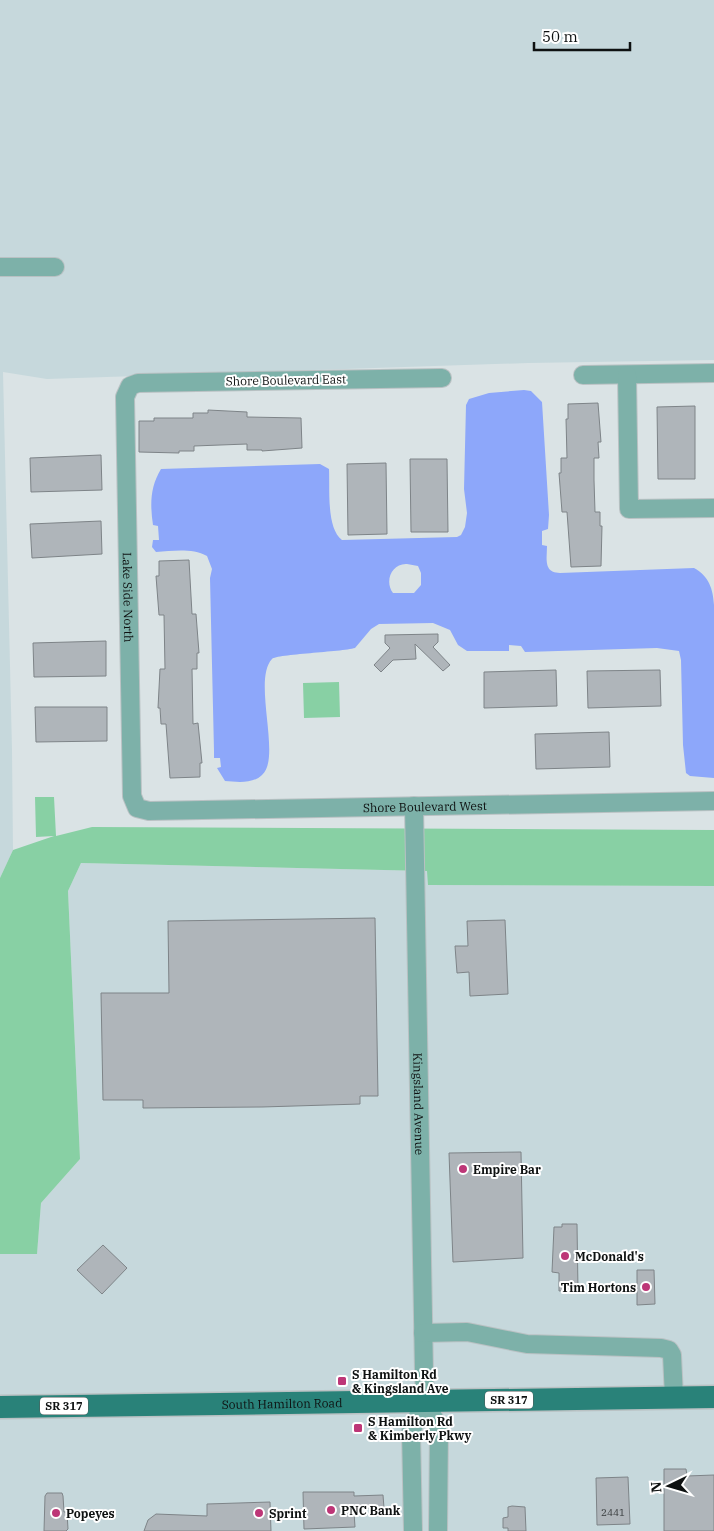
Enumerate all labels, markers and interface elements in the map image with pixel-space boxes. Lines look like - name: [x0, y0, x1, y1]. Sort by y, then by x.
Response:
- scale bar: [534, 20, 630, 52]
- text: 50 m: [542, 27, 578, 46]
- street label: Shore Boulevard East: [226, 371, 346, 389]
- street label: Lake Side North: [120, 552, 137, 643]
- street label: Shore Boulevard West: [363, 798, 487, 815]
- street label: Kingsland Avenue: [411, 1053, 428, 1155]
- place label: Empire Bar: [473, 1162, 541, 1177]
- marker: Empire Bar: [457, 1163, 469, 1175]
- place label: McDonald's: [575, 1249, 644, 1264]
- marker: McDonald's: [559, 1250, 571, 1262]
- place label: Tim Hortons: [561, 1280, 636, 1295]
- marker: Tim Hortons: [640, 1281, 652, 1293]
- place label: S Hamilton Rd & Kingsland Ave: [352, 1367, 449, 1396]
- marker: S Hamilton Rd & Kingsland Ave: [336, 1375, 348, 1387]
- road number: SR 317: [485, 1392, 533, 1408]
- street label: South Hamilton Road: [221, 1395, 342, 1411]
- road number: SR 317: [40, 1398, 88, 1414]
- place label: S Hamilton Rd & Kimberly Pkwy: [368, 1414, 472, 1443]
- marker: S Hamilton Rd & Kimberly Pkwy: [352, 1422, 364, 1434]
- north arrow: [644, 1461, 694, 1511]
- text: N: [647, 1481, 665, 1493]
- place label: PNC Bank: [341, 1503, 401, 1518]
- marker: PNC Bank: [325, 1504, 337, 1516]
- place label: Popeyes: [66, 1506, 115, 1521]
- place label: Sprint: [269, 1506, 307, 1521]
- house number: 2441: [601, 1506, 625, 1519]
- marker: Popeyes: [50, 1507, 62, 1519]
- marker: Sprint: [253, 1507, 265, 1519]

